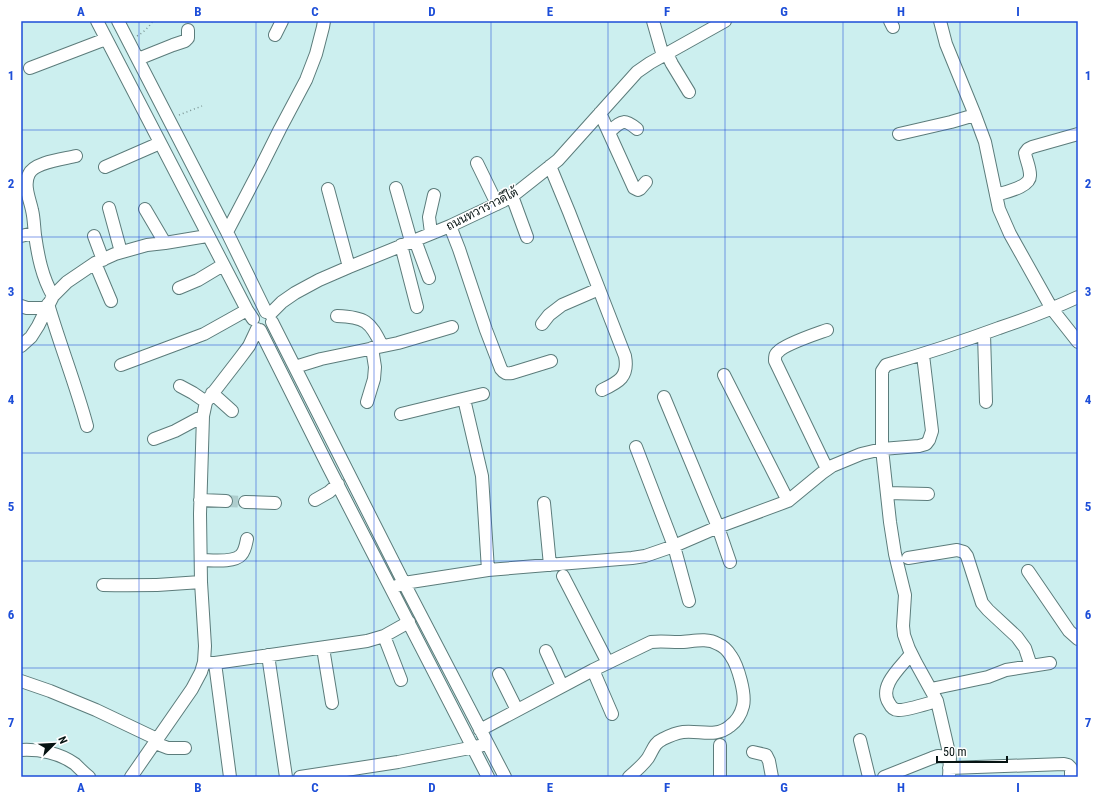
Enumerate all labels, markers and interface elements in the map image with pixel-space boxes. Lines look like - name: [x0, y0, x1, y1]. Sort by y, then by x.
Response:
- text: A: [77, 4, 85, 19]
- text: B: [194, 4, 202, 19]
- text: C: [311, 4, 319, 19]
- text: D: [428, 4, 436, 19]
- text: E: [547, 4, 554, 19]
- text: F: [664, 4, 670, 19]
- text: G: [780, 4, 788, 19]
- text: H: [897, 4, 905, 19]
- text: I: [1016, 4, 1020, 19]
- text: 1: [8, 68, 14, 83]
- text: 1: [1085, 68, 1091, 83]
- text: 2: [8, 176, 15, 191]
- text: 2: [1085, 176, 1092, 191]
- street label: ถนนทวาราวดีใต้: [443, 184, 521, 233]
- text: 3: [8, 284, 14, 299]
- text: 3: [1085, 284, 1091, 299]
- text: 4: [8, 392, 15, 407]
- text: 4: [1085, 392, 1092, 407]
- text: 5: [8, 499, 15, 514]
- text: 5: [1085, 499, 1092, 514]
- text: 6: [8, 607, 15, 622]
- text: 6: [1085, 607, 1092, 622]
- text: 7: [8, 715, 15, 730]
- text: 7: [1085, 715, 1092, 730]
- north arrow: [34, 724, 74, 764]
- text: N: [55, 734, 70, 746]
- scale bar: [937, 738, 1007, 764]
- text: 50 m: [943, 745, 967, 759]
- text: A: [77, 780, 85, 795]
- text: B: [194, 780, 202, 795]
- text: C: [311, 780, 319, 795]
- text: D: [428, 780, 436, 795]
- text: E: [547, 780, 554, 795]
- text: F: [664, 780, 670, 795]
- text: G: [780, 780, 788, 795]
- text: H: [897, 780, 905, 795]
- text: I: [1016, 780, 1020, 795]

